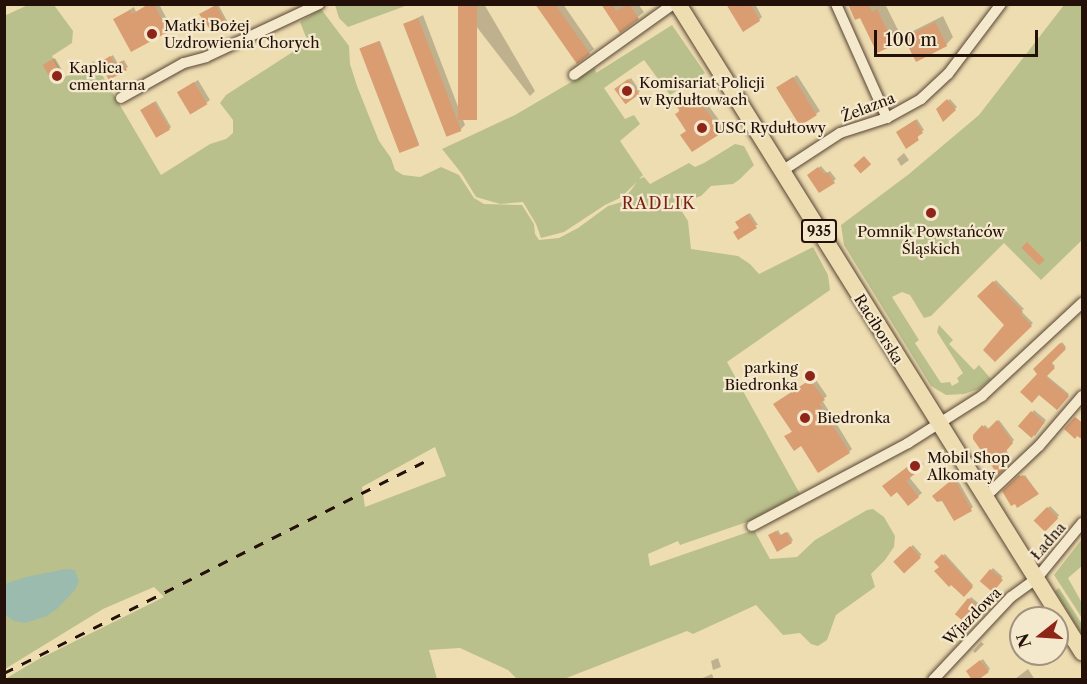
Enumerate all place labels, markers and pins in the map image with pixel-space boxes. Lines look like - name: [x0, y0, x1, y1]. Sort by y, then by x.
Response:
- place label: Matki Bożej Uzdrowienia Chorych: [164, 16, 320, 51]
- marker: Matki Bożej Uzdrowienia Chorych: [145, 27, 159, 41]
- place label: Kaplica cmentarna: [69, 58, 145, 93]
- marker: Kaplica cmentarna: [50, 69, 64, 83]
- place label: Komisariat Policji w Rydułtowach: [639, 73, 765, 108]
- marker: Komisariat Policji w Rydułtowach: [620, 84, 634, 98]
- place label: USC Rydułtowy: [714, 119, 826, 137]
- marker: USC Rydułtowy: [695, 121, 709, 135]
- marker: Pomnik Powstańców Śląskich: [924, 206, 938, 220]
- place label: Pomnik Powstańców Śląskich: [857, 222, 1005, 257]
- place label: parking Biedronka: [724, 358, 798, 393]
- marker: parking Biedronka: [803, 369, 817, 383]
- place label: Biedronka: [817, 409, 891, 427]
- marker: Biedronka: [798, 411, 812, 425]
- place label: Mobil Shop Alkomaty: [927, 448, 1010, 483]
- marker: Mobil Shop Alkomaty: [908, 459, 922, 473]

